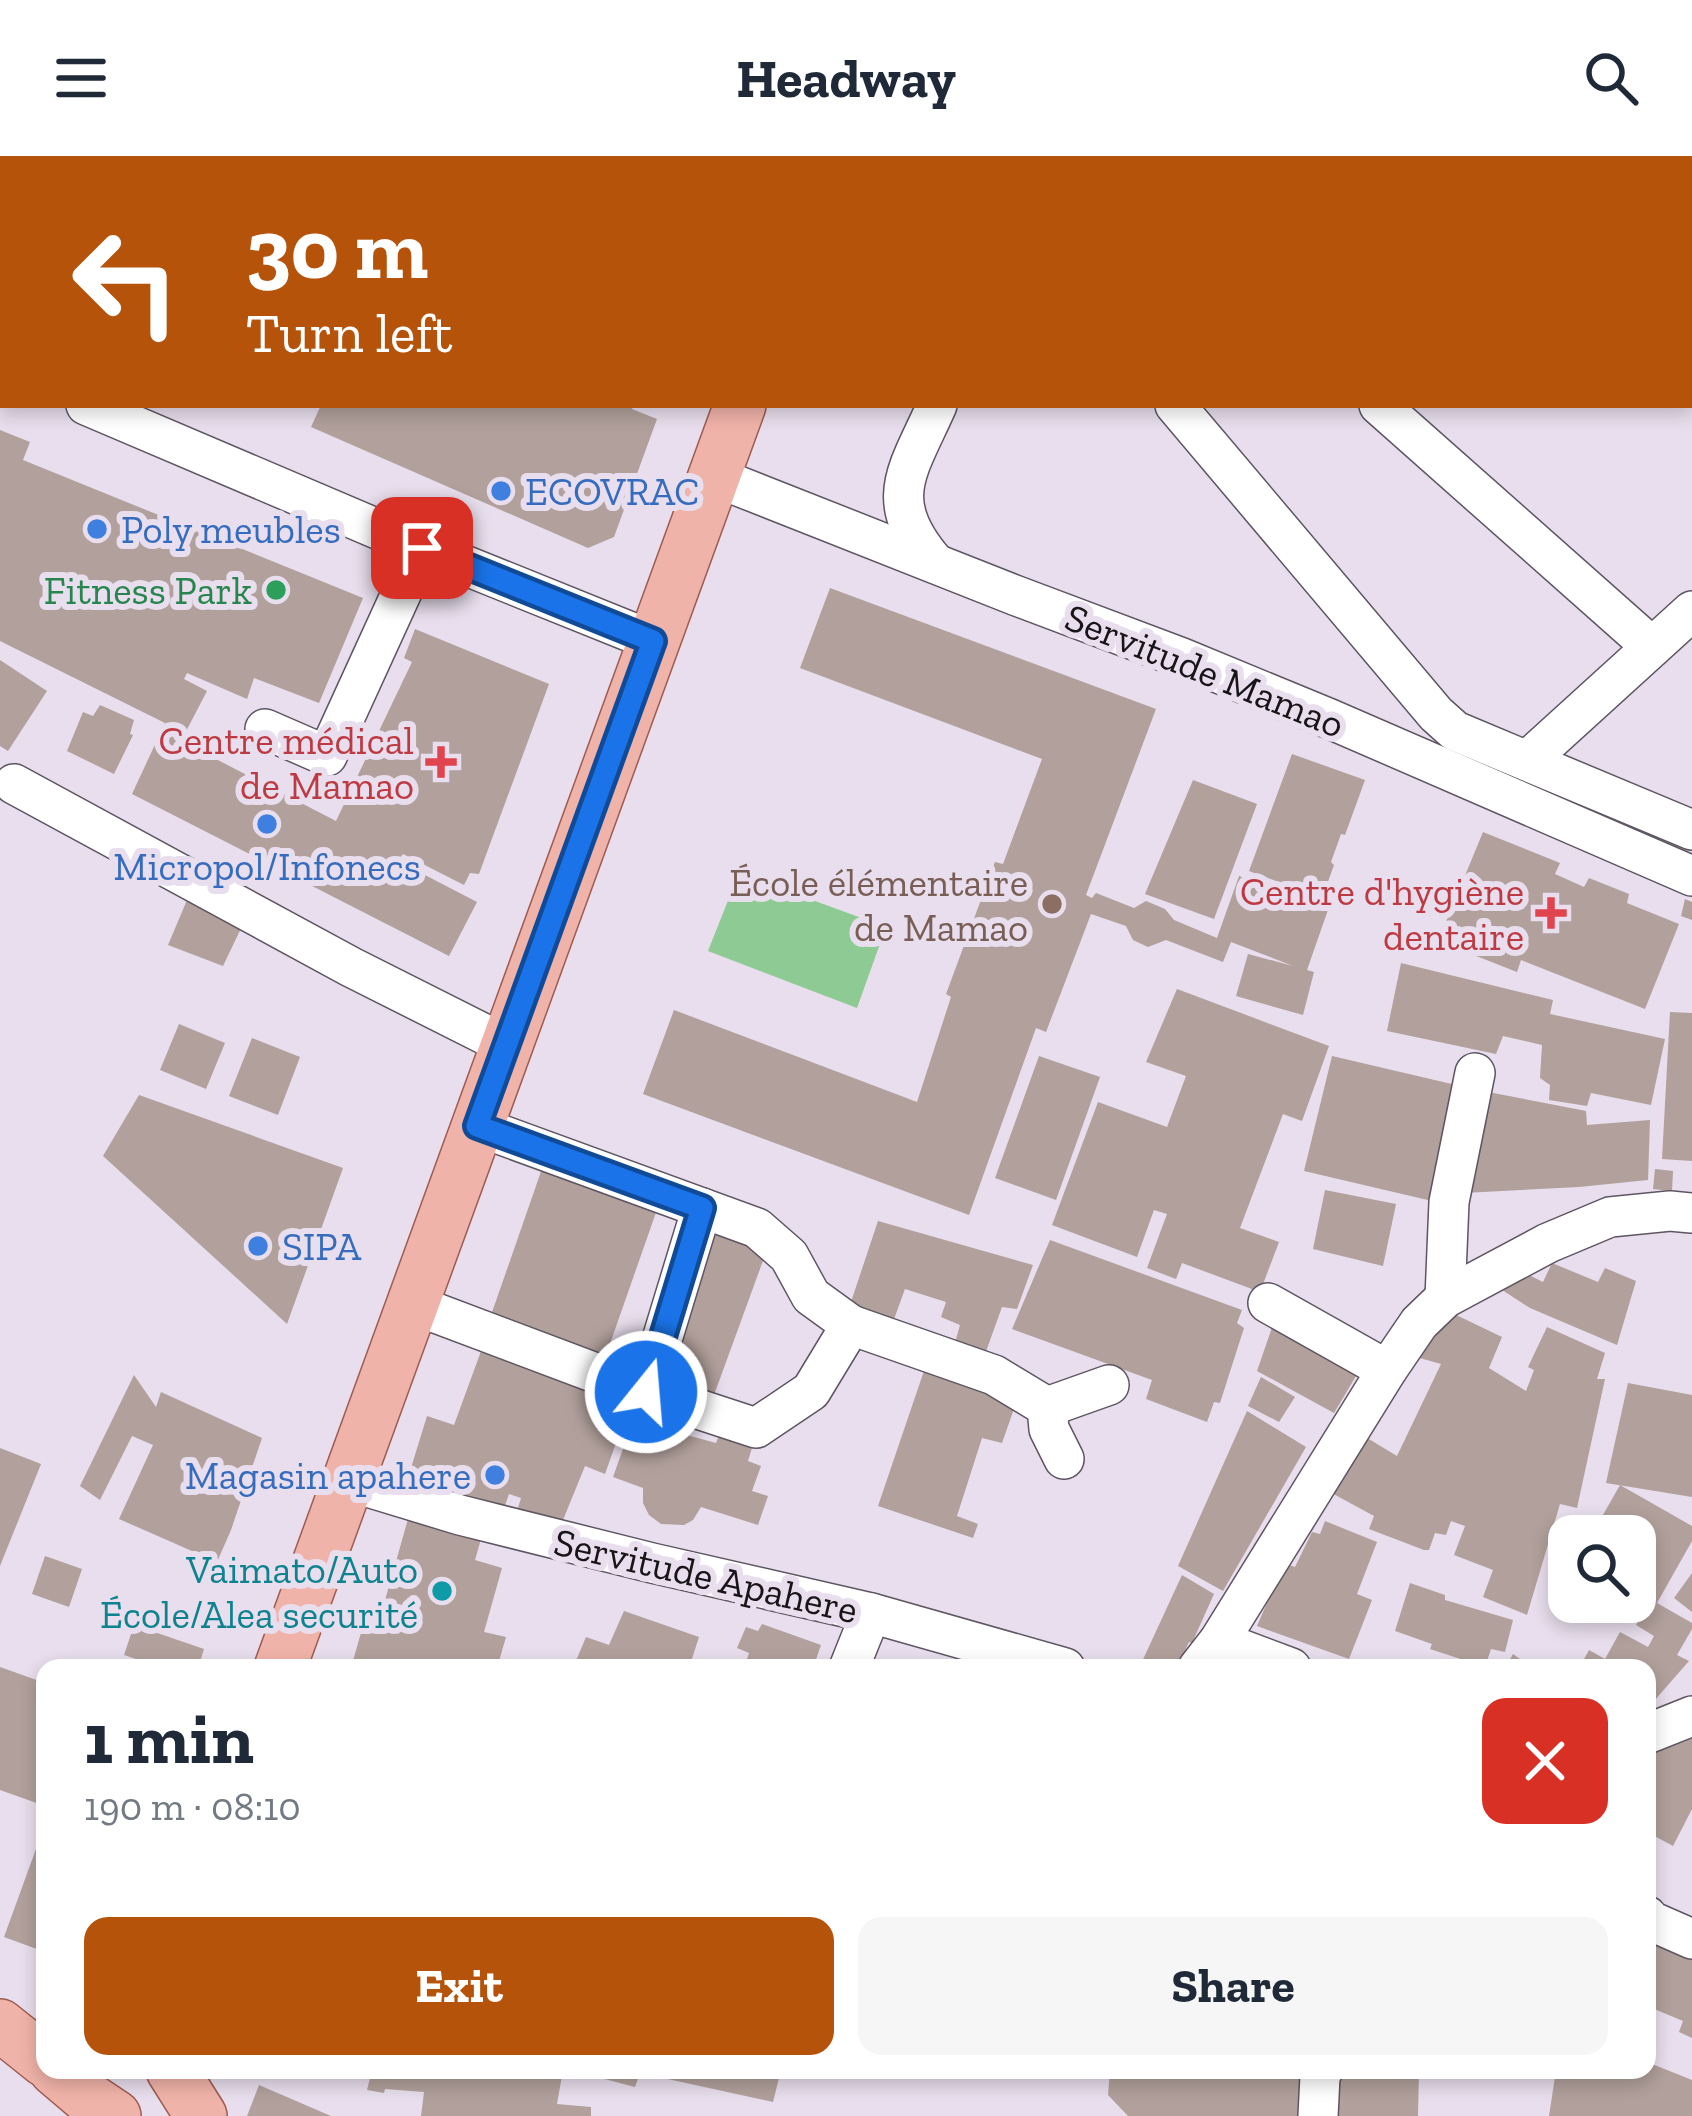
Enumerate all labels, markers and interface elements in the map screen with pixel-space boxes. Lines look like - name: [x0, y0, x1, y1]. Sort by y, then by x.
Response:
- icon: menu: [48, 45, 114, 111]
- icon: search: [1578, 45, 1644, 111]
- text: Headway: [736, 46, 956, 111]
- text: 30 m: [246, 199, 428, 300]
- icon: left: [48, 204, 204, 360]
- text: Turn left: [246, 301, 453, 366]
- place label: ECOVRAC: [525, 468, 699, 515]
- marker: ECOVRAC: [488, 478, 514, 504]
- pin: [371, 497, 473, 599]
- place label: Poly meubles: [121, 506, 341, 553]
- icon: arrive: [389, 515, 455, 581]
- marker: Poly meubles: [84, 516, 110, 542]
- place label: Fitness Park: [44, 567, 252, 614]
- marker: Fitness Park: [263, 577, 289, 603]
- street label: Servitude Mamao: [1059, 593, 1351, 748]
- place label: Centre médical de Mamao: [159, 717, 414, 809]
- marker: Centre médical de Mamao: [425, 746, 457, 778]
- marker: Micropol/Infonecs: [254, 811, 280, 837]
- place label: Micropol/Infonecs: [113, 843, 421, 890]
- place label: École élémentaire de Mamao: [729, 859, 1028, 951]
- place label: Centre d'hygiène dentaire: [1240, 868, 1524, 960]
- marker: École élémentaire de Mamao: [1039, 891, 1065, 917]
- marker: Centre d'hygiène dentaire: [1535, 897, 1567, 929]
- place label: SIPA: [282, 1223, 362, 1270]
- marker: SIPA: [245, 1233, 271, 1259]
- position arrow: [583, 1329, 709, 1455]
- place label: Magasin apahere: [185, 1452, 471, 1499]
- marker: Magasin apahere: [482, 1462, 508, 1488]
- map controls: [1548, 1515, 1656, 1623]
- button: search: [1548, 1515, 1656, 1623]
- street label: Servitude Apahere: [549, 1518, 862, 1633]
- place label: Vaimato/Auto École/Alea securité: [100, 1546, 418, 1638]
- marker: Vaimato/Auto École/Alea securité: [429, 1578, 455, 1604]
- text: 1 min: [84, 1695, 254, 1781]
- button: close: [1482, 1698, 1608, 1824]
- text: 190 m · 08:10: [84, 1783, 301, 1830]
- button: Exit: [84, 1917, 834, 2055]
- button: Share: [858, 1917, 1608, 2055]

